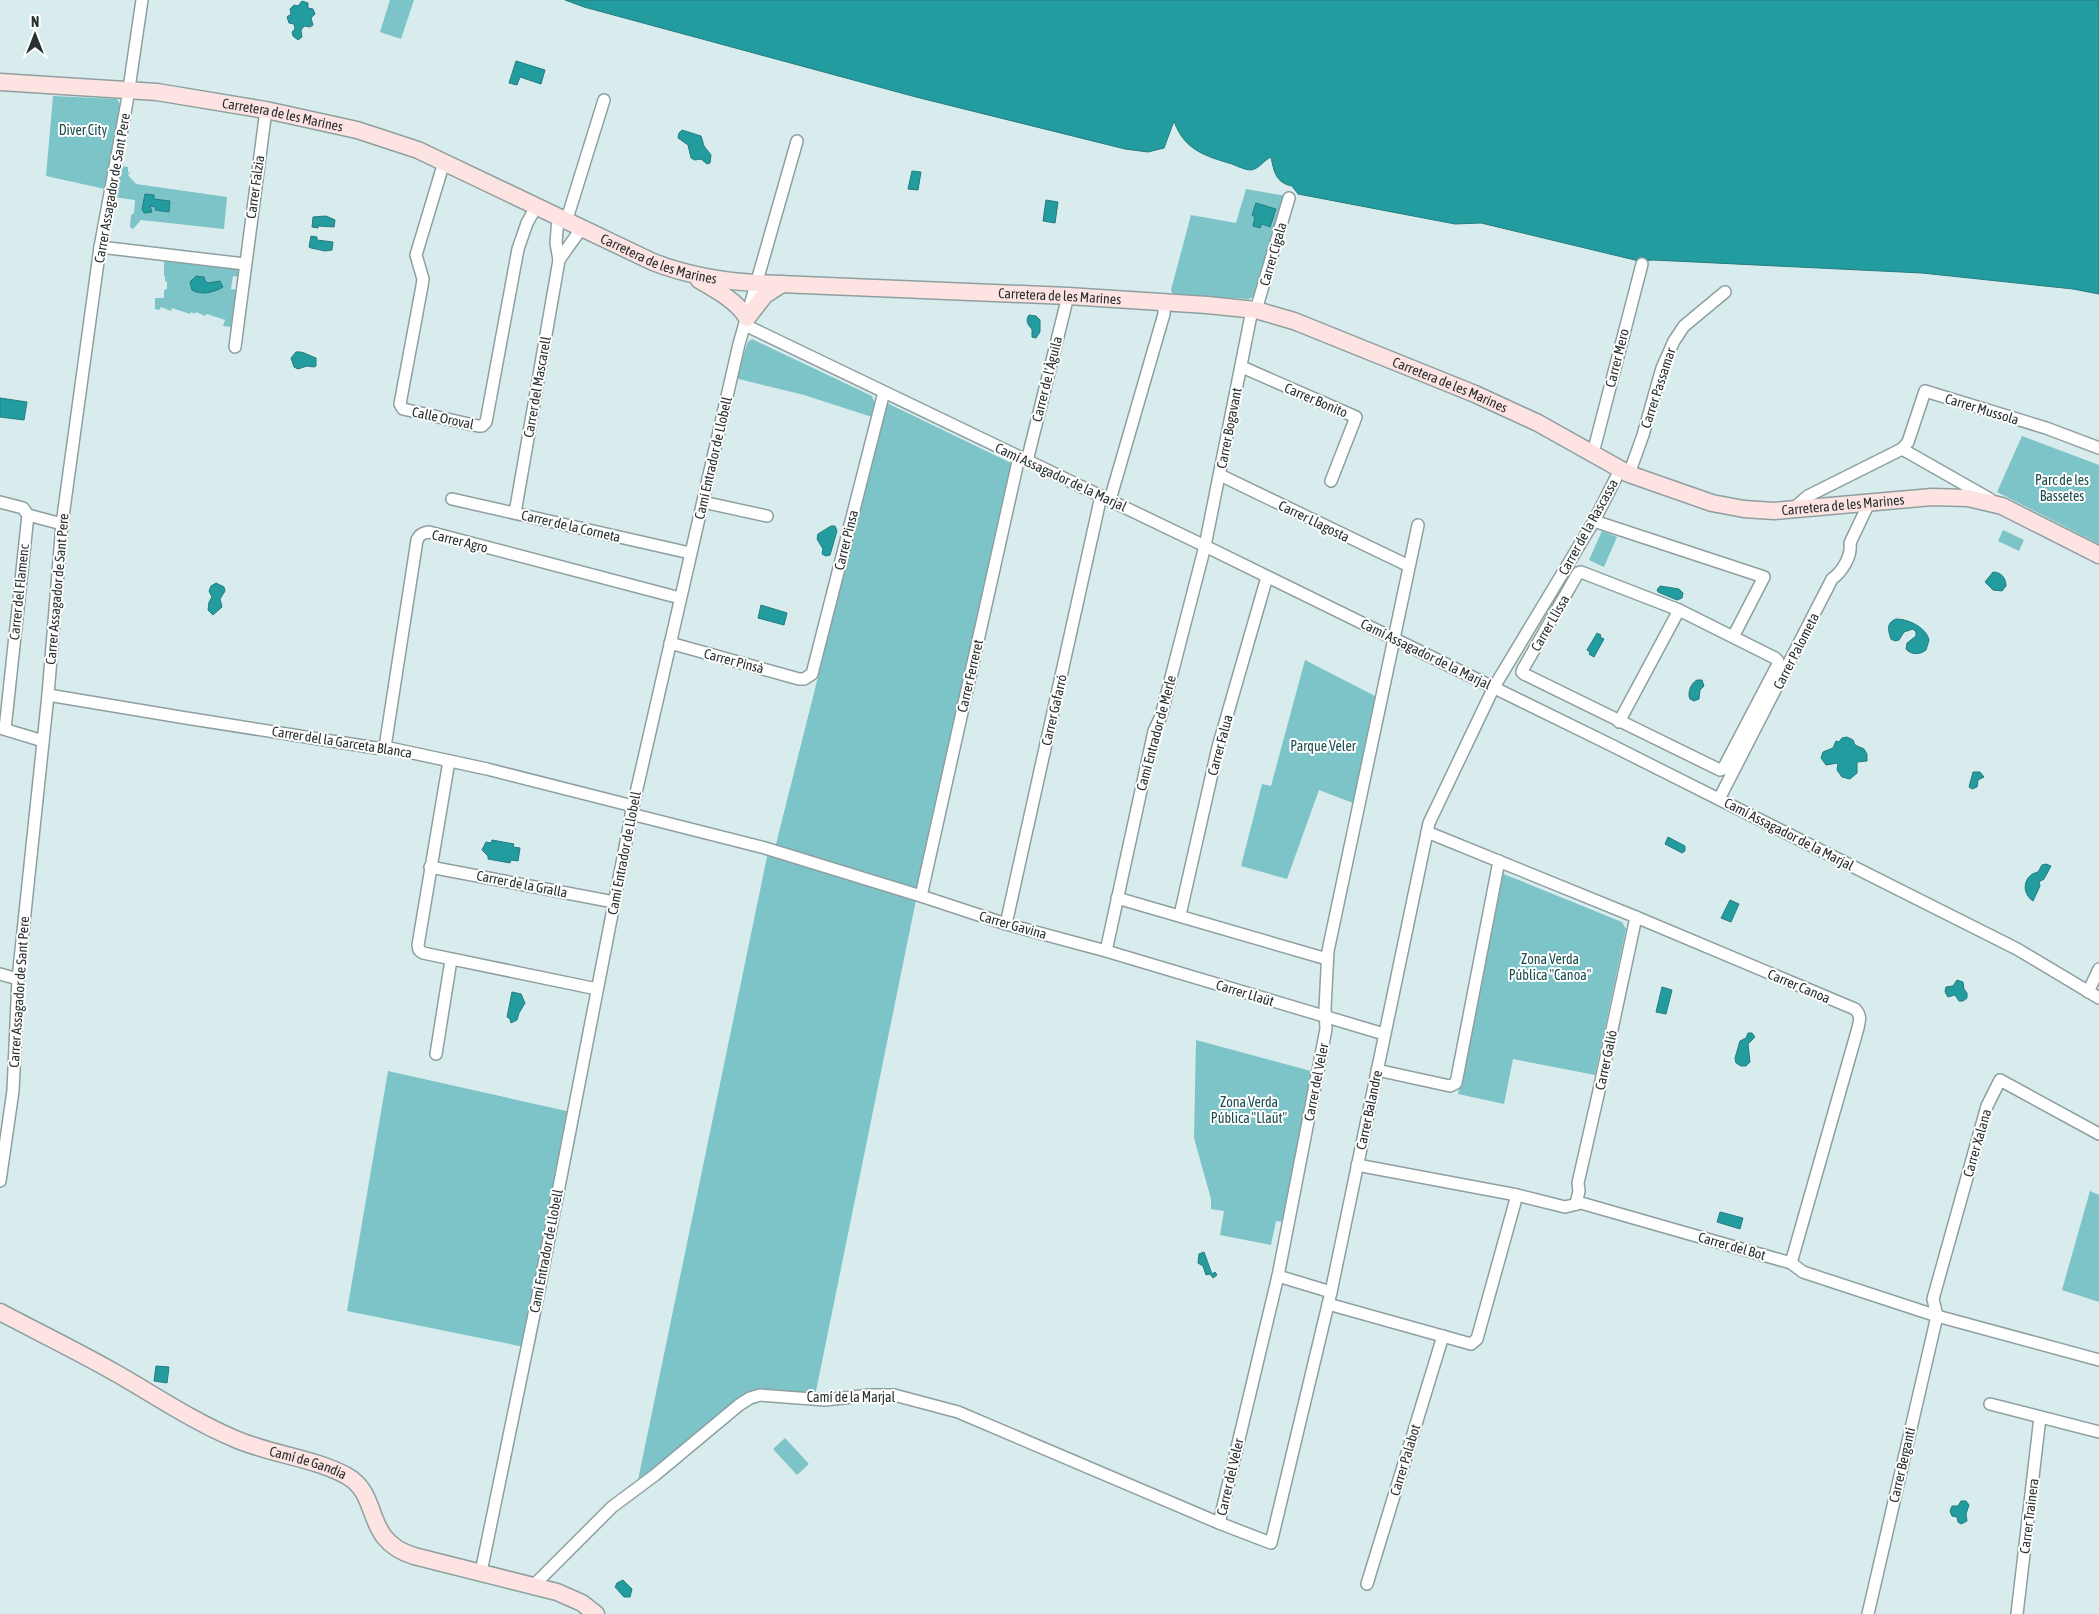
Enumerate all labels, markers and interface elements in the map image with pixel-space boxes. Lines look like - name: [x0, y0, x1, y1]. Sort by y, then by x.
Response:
- north arrow: [10, 10, 60, 60]
- text: N: [31, 14, 39, 30]
- street label: Carretera de les Marines: [221, 95, 345, 135]
- street label: Carrer Assagador de Sant Pere: [91, 112, 133, 264]
- park label: Diver City: [59, 122, 107, 138]
- street label: Carrer Falzia: [243, 154, 267, 220]
- street label: Carrer Cigala: [1256, 220, 1290, 288]
- street label: Carretera de les Marines: [598, 230, 718, 287]
- street label: Carretera de les Marines: [998, 285, 1122, 307]
- street label: Carrer Mero: [1602, 327, 1632, 389]
- street label: Carrer del Mascarell: [520, 335, 554, 439]
- street label: Carrer de l'Àguila: [1029, 335, 1065, 423]
- street label: Carrer Passamar: [1637, 345, 1679, 430]
- street label: Carretera de les Marines: [1390, 354, 1510, 416]
- street label: Carrer Bonito: [1282, 380, 1350, 420]
- street label: Carrer Bogavant: [1213, 386, 1245, 470]
- street label: Carrer Mussola: [1943, 390, 2021, 428]
- street label: Camí Entrador de Llobell: [691, 395, 735, 521]
- street label: Calle Oroval: [411, 404, 476, 432]
- street label: Camí Assagador de la Marjal: [993, 439, 1130, 515]
- park label: Parc de les Bassetes: [2035, 472, 2089, 504]
- street label: Carrer de la Rascassa: [1555, 476, 1621, 578]
- street label: Carretera de les Marines: [1781, 491, 1905, 518]
- street label: Carrer Llagosta: [1276, 497, 1352, 545]
- street label: Carrer de la Corneta: [520, 507, 622, 545]
- street label: Carrer Pinsa: [831, 508, 861, 572]
- street label: Carrer Assagador de Sant Pere: [42, 513, 72, 665]
- street label: Carrer Agro: [430, 526, 490, 556]
- street label: Carrer del Flamenc: [6, 542, 32, 641]
- street label: Carrer Llissa: [1528, 592, 1572, 654]
- street label: Carrer Palometa: [1770, 610, 1822, 692]
- street label: Camí Assagador de la Marjal: [1358, 615, 1494, 693]
- street label: Carrer Ferreret: [954, 638, 986, 714]
- street label: Carrer Pinsà: [702, 645, 766, 677]
- street label: Carrer Gafarró: [1038, 673, 1070, 747]
- street label: Camí Entrador de Merle: [1133, 673, 1179, 793]
- street label: Carrer Falua: [1204, 713, 1236, 777]
- street label: Carrer del la Garceta Blanca: [271, 723, 413, 761]
- park label: Parque Veler: [1290, 738, 1357, 754]
- street label: Camí Entrador de Llobell: [604, 790, 644, 916]
- street label: Camí Assagador de la Marjal: [1722, 794, 1857, 874]
- street label: Carrer de la Gralla: [475, 867, 569, 901]
- street label: Carrer Gavina: [977, 908, 1049, 942]
- street label: Carrer Assagador de Sant Pere: [6, 916, 32, 1068]
- park label: Zona Verda Pública "Canoa": [1509, 951, 1592, 983]
- street label: Carrer Canoa: [1765, 966, 1833, 1006]
- street label: Carrer Llaüt: [1214, 977, 1276, 1009]
- street label: Carrer Galió: [1592, 1029, 1620, 1091]
- street label: Carrer del Veler: [1301, 1041, 1332, 1122]
- street label: Carrer Balandre: [1353, 1069, 1385, 1151]
- park label: Zona Verda Pública "Llaüt": [1211, 1094, 1288, 1126]
- street label: Carrer Xalana: [1960, 1107, 1994, 1179]
- street label: Camí Entrador de Llobell: [526, 1188, 566, 1314]
- street label: Carrer del Bot: [1696, 1229, 1768, 1263]
- street label: Camí de la Marjal: [807, 1389, 896, 1405]
- street label: Carrer Palabot: [1387, 1422, 1423, 1498]
- street label: Carrer Bergantí: [1886, 1426, 1918, 1504]
- street label: Carrer del Veler: [1213, 1436, 1247, 1517]
- street label: Camí de Gandia: [268, 1443, 350, 1482]
- street label: Carrer Trainera: [2016, 1477, 2042, 1555]

